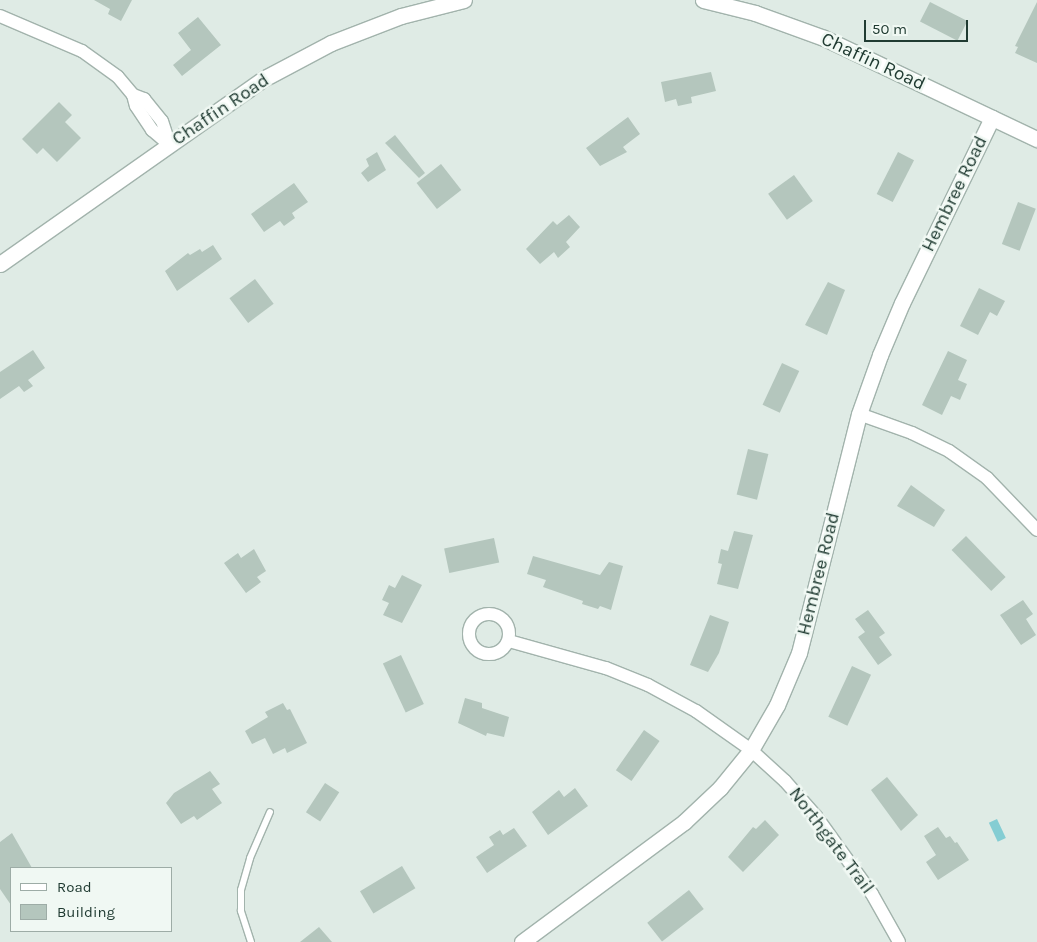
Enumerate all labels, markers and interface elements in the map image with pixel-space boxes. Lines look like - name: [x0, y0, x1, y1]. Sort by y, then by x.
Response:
- scale bar: [867, 10, 971, 42]
- text: 50 m: [872, 20, 907, 38]
- street label: Chaffin Road: [817, 28, 929, 96]
- street label: Chaffin Road: [168, 69, 274, 151]
- street label: Hembree Road: [917, 132, 993, 256]
- street label: Hembree Road: [793, 510, 845, 638]
- street label: Northgate Trail: [783, 783, 879, 899]
- legend: [10, 867, 172, 932]
- text: Road: [57, 878, 92, 896]
- text: Building: [57, 903, 115, 921]

